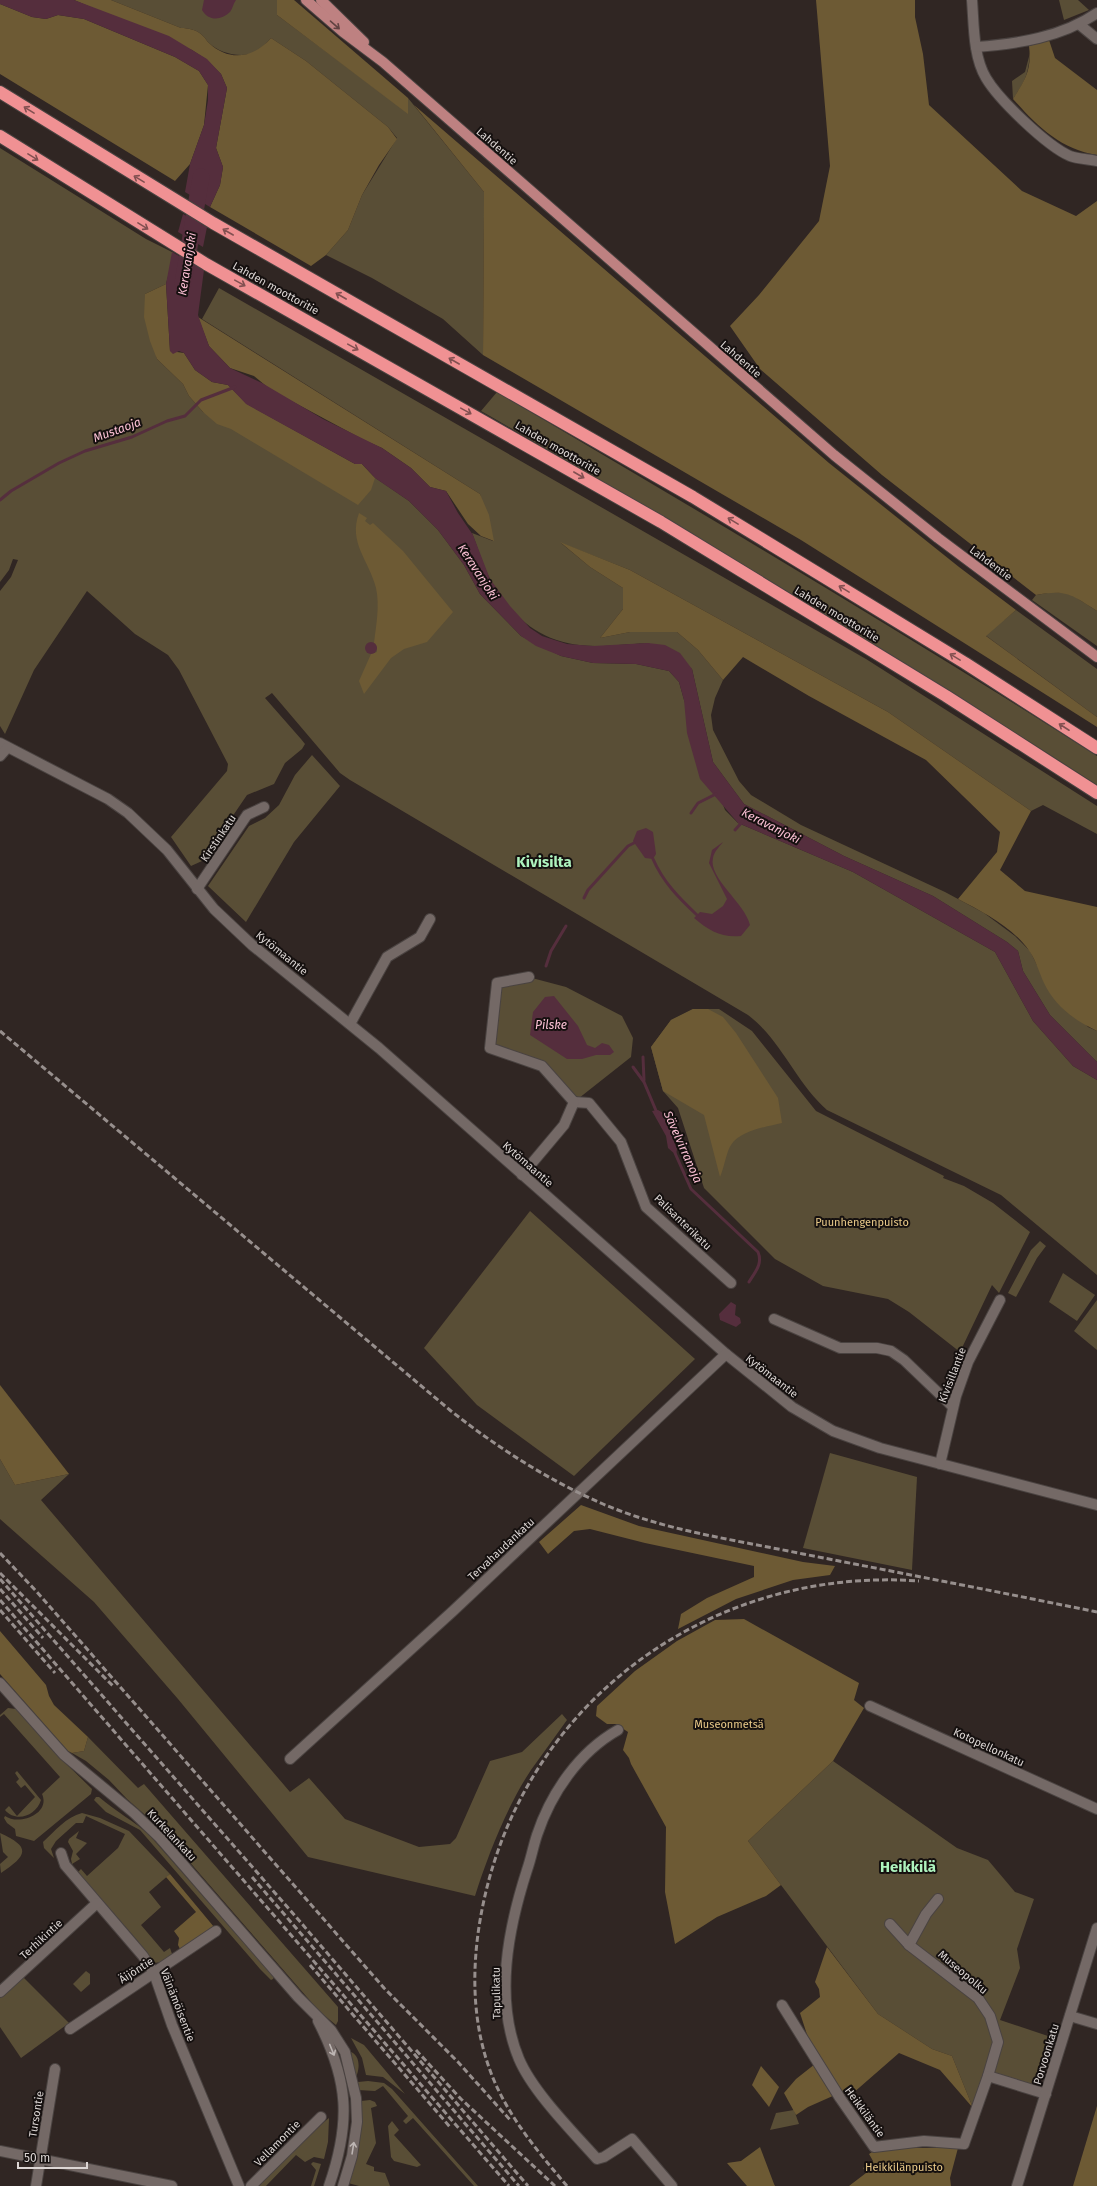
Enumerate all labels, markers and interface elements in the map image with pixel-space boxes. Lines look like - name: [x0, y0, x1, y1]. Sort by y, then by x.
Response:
- one-way arrow: [330, 21, 340, 30]
- one-way arrow: [23, 106, 35, 114]
- street label: Lahdentie: [474, 125, 520, 168]
- one-way arrow: [27, 153, 38, 161]
- one-way arrow: [134, 175, 145, 183]
- one-way arrow: [137, 222, 148, 230]
- one-way arrow: [222, 227, 234, 235]
- water label: Keravanjoki: [175, 231, 199, 297]
- street label: Lahden moottoritie: [230, 259, 321, 318]
- one-way arrow: [234, 279, 246, 287]
- one-way arrow: [335, 292, 347, 300]
- street label: Lahdentie: [718, 338, 764, 381]
- one-way arrow: [347, 343, 359, 351]
- one-way arrow: [448, 356, 460, 364]
- one-way arrow: [460, 407, 472, 415]
- water label: Mustaoja: [91, 415, 143, 445]
- street label: Lahden moottoritie: [513, 419, 603, 478]
- one-way arrow: [573, 472, 585, 480]
- one-way arrow: [727, 517, 739, 525]
- water label: Keravanjoki: [455, 541, 502, 603]
- street label: Lahdentie: [967, 543, 1015, 584]
- street label: Lahden moottoritie: [792, 584, 882, 645]
- one-way arrow: [839, 585, 850, 593]
- one-way arrow: [950, 653, 961, 661]
- one-way arrow: [1059, 723, 1070, 731]
- water label: Keravanjoki: [739, 805, 803, 847]
- street label: Kirstinkatu: [198, 812, 239, 864]
- district label: Kivisilta: [516, 853, 572, 871]
- street label: Kytömaantie: [253, 929, 310, 978]
- water label: Pilske: [535, 1018, 567, 1032]
- water label: Sävelvirranoja: [660, 1108, 705, 1185]
- street label: Kytömaantie: [500, 1139, 556, 1190]
- street label: Palisanterikatu: [651, 1192, 714, 1253]
- park label: Puunhengenpuisto: [815, 1216, 909, 1229]
- street label: Kivisillantie: [936, 1346, 969, 1405]
- street label: Kytömaantie: [743, 1352, 800, 1401]
- street label: Tervahaudankatu: [465, 1515, 537, 1584]
- park label: Museonmetsä: [694, 1718, 764, 1731]
- street label: Kotopellonkatu: [951, 1725, 1026, 1770]
- street label: Kurkelankatu: [144, 1807, 199, 1864]
- district label: Heikkilä: [880, 1858, 936, 1876]
- street label: Terhikintie: [17, 1916, 65, 1962]
- street label: Museopolku: [935, 1948, 990, 1997]
- street label: Äijöntie: [116, 1954, 156, 1986]
- street label: Väinämöisentie: [158, 1967, 197, 2043]
- street label: Tapulikatu: [490, 1967, 503, 2019]
- street label: Porvoonkatu: [1031, 2022, 1062, 2086]
- one-way arrow: [329, 2044, 337, 2056]
- street label: Heikkiläntie: [842, 2084, 887, 2140]
- street label: Tursontie: [26, 2090, 47, 2138]
- street label: Vellamontie: [252, 2118, 303, 2169]
- one-way arrow: [349, 2142, 357, 2155]
- scale bar: [18, 2144, 87, 2170]
- text: 50 m: [24, 2151, 50, 2165]
- park label: Heikkilänpuisto: [865, 2161, 943, 2174]

